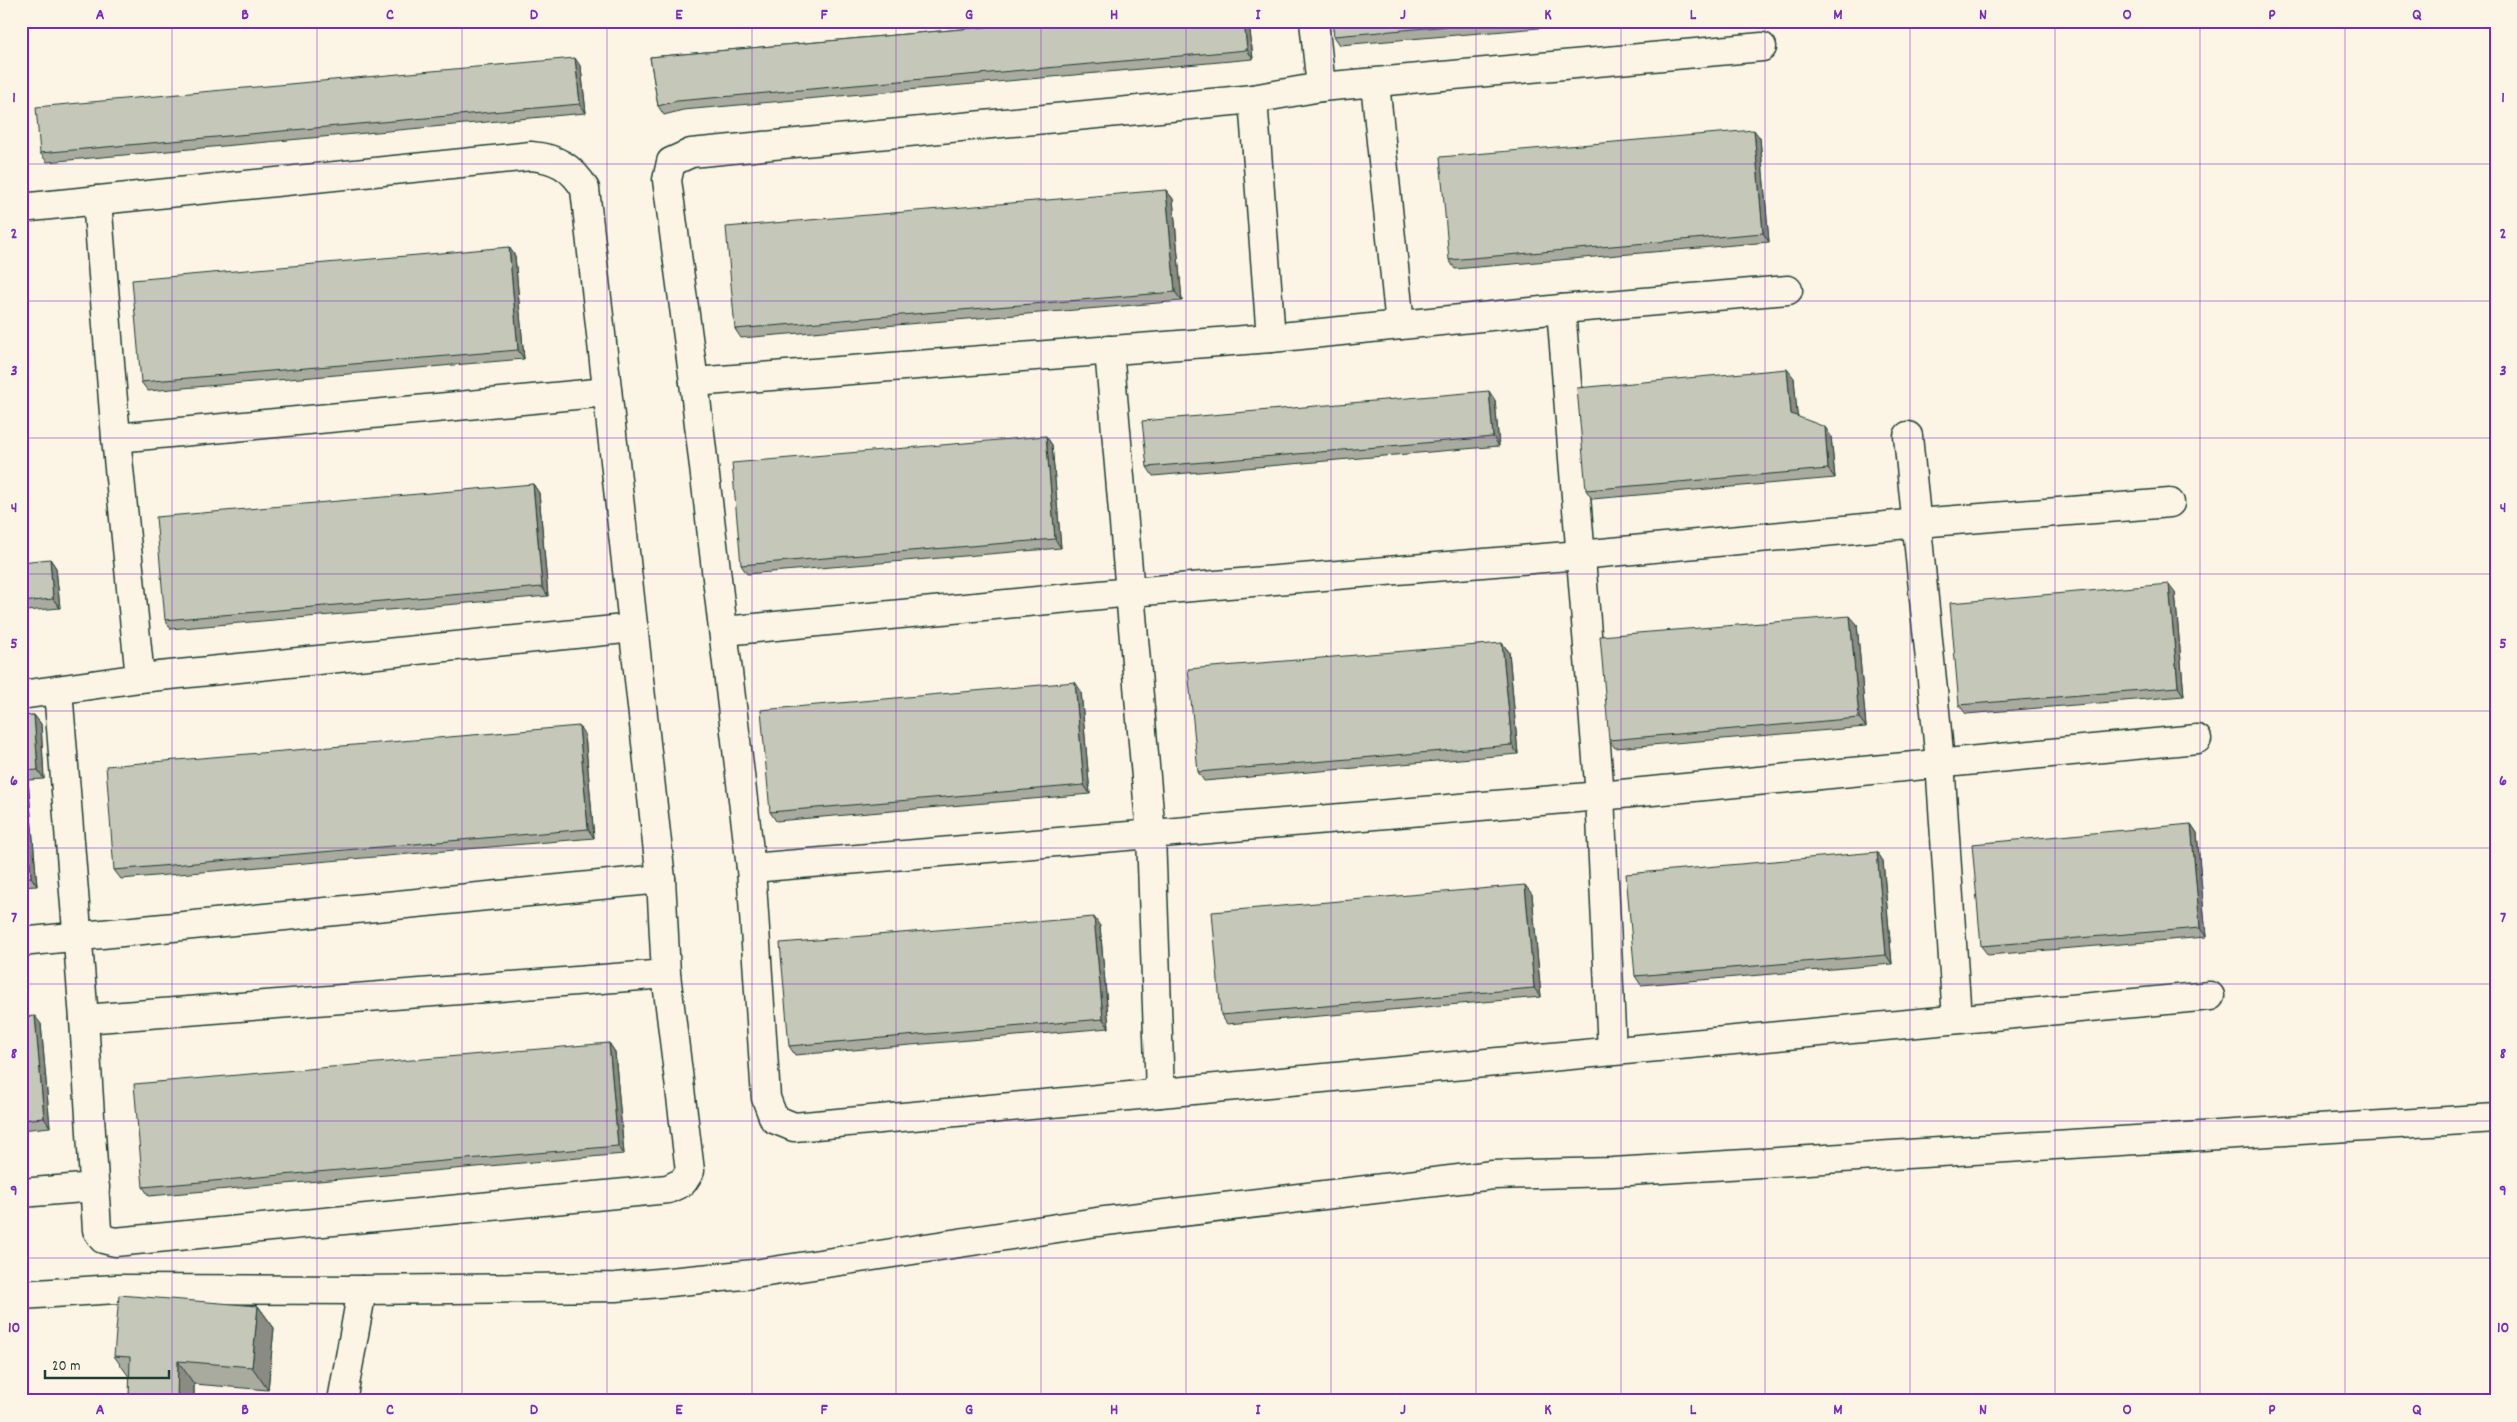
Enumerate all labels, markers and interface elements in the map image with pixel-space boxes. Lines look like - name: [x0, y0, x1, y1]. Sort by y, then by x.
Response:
- text: A: [96, 4, 105, 27]
- text: B: [241, 4, 249, 27]
- text: C: [386, 4, 394, 27]
- text: D: [530, 4, 539, 27]
- text: E: [675, 4, 683, 27]
- text: F: [820, 4, 828, 27]
- text: G: [965, 4, 973, 27]
- text: H: [1110, 4, 1118, 27]
- text: I: [1256, 4, 1262, 27]
- text: J: [1400, 4, 1406, 27]
- text: K: [1544, 4, 1552, 27]
- text: L: [1690, 4, 1697, 27]
- text: M: [1833, 4, 1843, 27]
- text: N: [1979, 4, 1987, 27]
- text: O: [2122, 4, 2132, 27]
- text: P: [2268, 4, 2276, 27]
- text: Q: [2412, 4, 2422, 27]
- text: 1: [12, 87, 16, 110]
- text: 1: [2501, 87, 2505, 110]
- text: 2: [11, 223, 18, 246]
- text: 2: [2500, 223, 2507, 246]
- text: 3: [10, 360, 18, 383]
- text: 3: [2499, 360, 2507, 383]
- text: 4: [11, 497, 17, 520]
- text: 4: [2500, 497, 2506, 520]
- text: 5: [10, 633, 18, 656]
- text: 5: [2499, 633, 2507, 656]
- text: 6: [10, 770, 18, 793]
- text: 6: [2499, 770, 2507, 793]
- text: 7: [11, 907, 17, 930]
- text: 7: [2500, 907, 2506, 930]
- text: 8: [11, 1043, 18, 1066]
- text: 8: [2500, 1043, 2507, 1066]
- text: 9: [10, 1180, 18, 1203]
- text: 9: [2499, 1180, 2507, 1203]
- text: 10: [8, 1317, 20, 1340]
- text: 10: [2497, 1317, 2509, 1340]
- scale bar: [45, 1347, 169, 1379]
- text: 20 m: [52, 1356, 80, 1378]
- text: A: [96, 1399, 105, 1422]
- text: B: [241, 1399, 249, 1422]
- text: C: [386, 1399, 394, 1422]
- text: D: [530, 1399, 539, 1422]
- text: E: [675, 1399, 683, 1422]
- text: F: [820, 1399, 828, 1422]
- text: G: [965, 1399, 973, 1422]
- text: H: [1110, 1399, 1118, 1422]
- text: I: [1256, 1399, 1262, 1422]
- text: J: [1400, 1399, 1406, 1422]
- text: K: [1544, 1399, 1552, 1422]
- text: L: [1690, 1399, 1697, 1422]
- text: M: [1833, 1399, 1843, 1422]
- text: N: [1979, 1399, 1987, 1422]
- text: O: [2122, 1399, 2132, 1422]
- text: P: [2268, 1399, 2276, 1422]
- text: Q: [2412, 1399, 2422, 1422]

